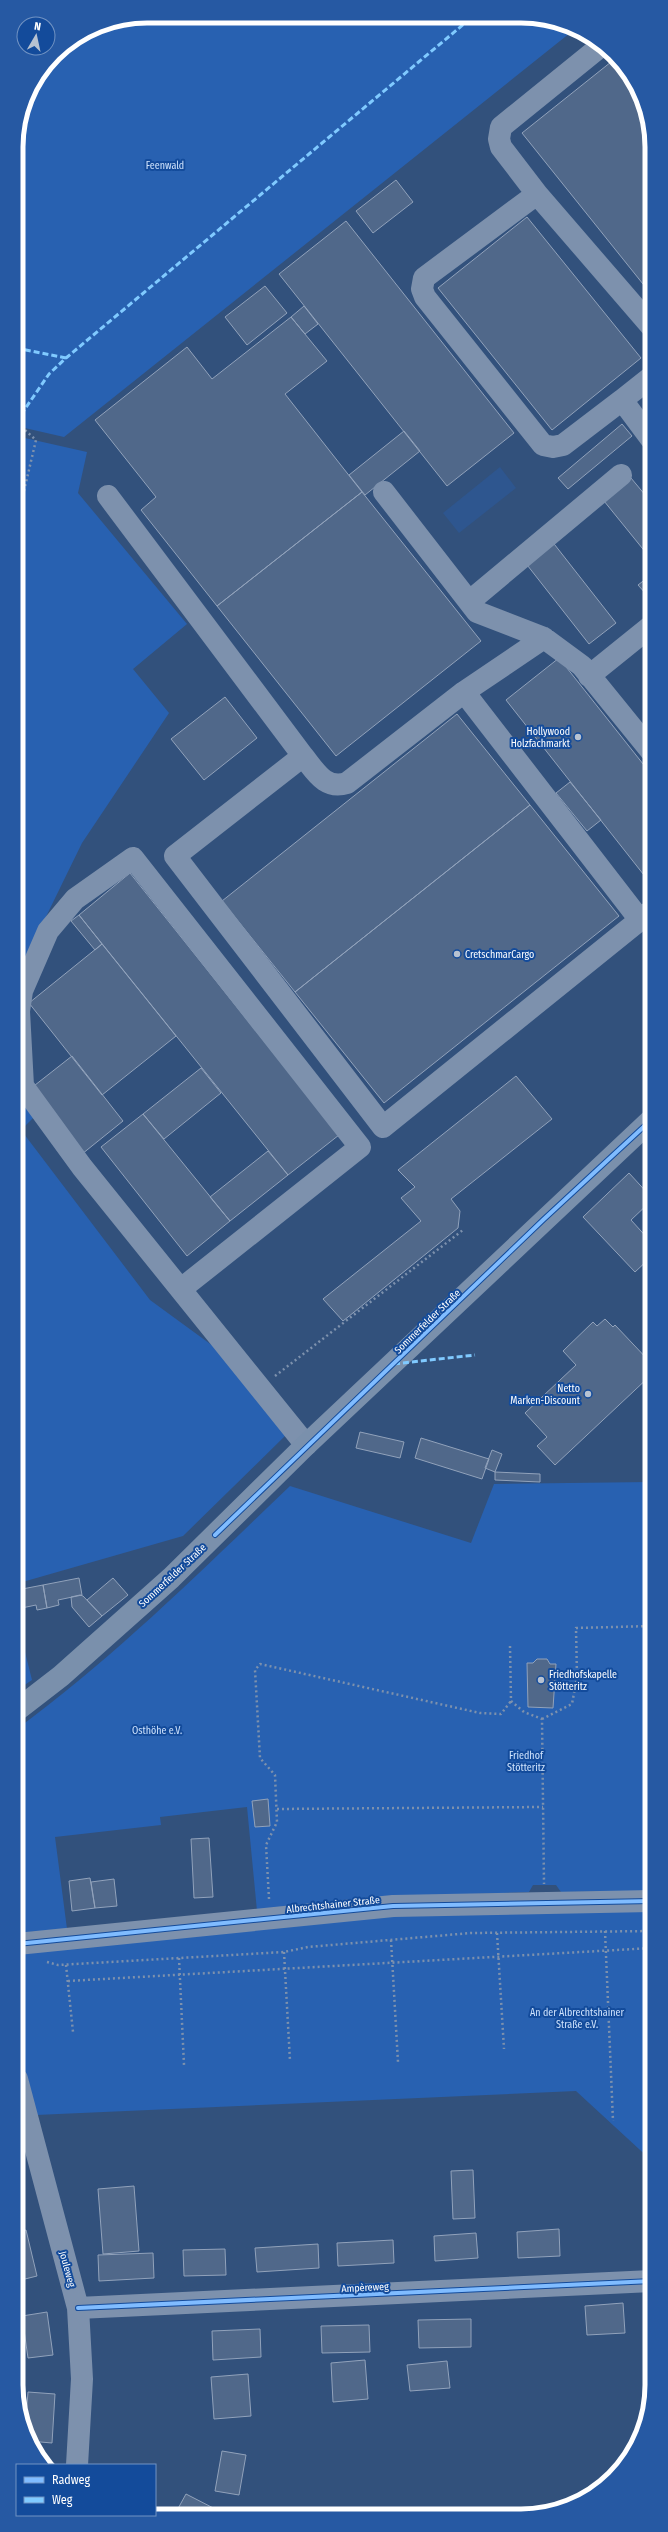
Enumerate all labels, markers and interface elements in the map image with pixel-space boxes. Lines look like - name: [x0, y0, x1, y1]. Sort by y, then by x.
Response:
- north arrow: [16, 16, 56, 56]
- text: N: [33, 20, 42, 34]
- park label: Feenwald: [146, 160, 184, 172]
- place label: Hollywood Holzfachmarkt: [511, 726, 571, 750]
- marker: Hollywood Holzfachmarkt: [573, 732, 583, 742]
- marker: CretschmarCargo: [452, 949, 462, 959]
- place label: CretschmarCargo: [465, 949, 534, 961]
- street label: Sommerfelder Straße: [392, 1287, 463, 1356]
- place label: Netto Marken-Discount: [510, 1383, 581, 1407]
- marker: Netto Marken-Discount: [583, 1389, 593, 1399]
- street label: Sommerfelder Straße: [137, 1542, 209, 1610]
- place label: Friedhofskapelle Stötteritz: [549, 1669, 617, 1693]
- marker: Friedhofskapelle Stötteritz: [536, 1675, 546, 1685]
- park label: Osthöhe e.V.: [132, 1725, 182, 1737]
- park label: Friedhof Stötteritz: [507, 1750, 545, 1774]
- street label: Albrechtshainer Straße: [286, 1894, 380, 1916]
- park label: An der Albrechtshainer Straße e.V.: [530, 2007, 624, 2031]
- street label: Jouleweg: [56, 2250, 78, 2289]
- street label: Ampèreweg: [341, 2281, 389, 2295]
- legend: [16, 2464, 156, 2516]
- text: Radweg: [52, 2473, 91, 2487]
- text: Weg: [52, 2493, 73, 2507]

